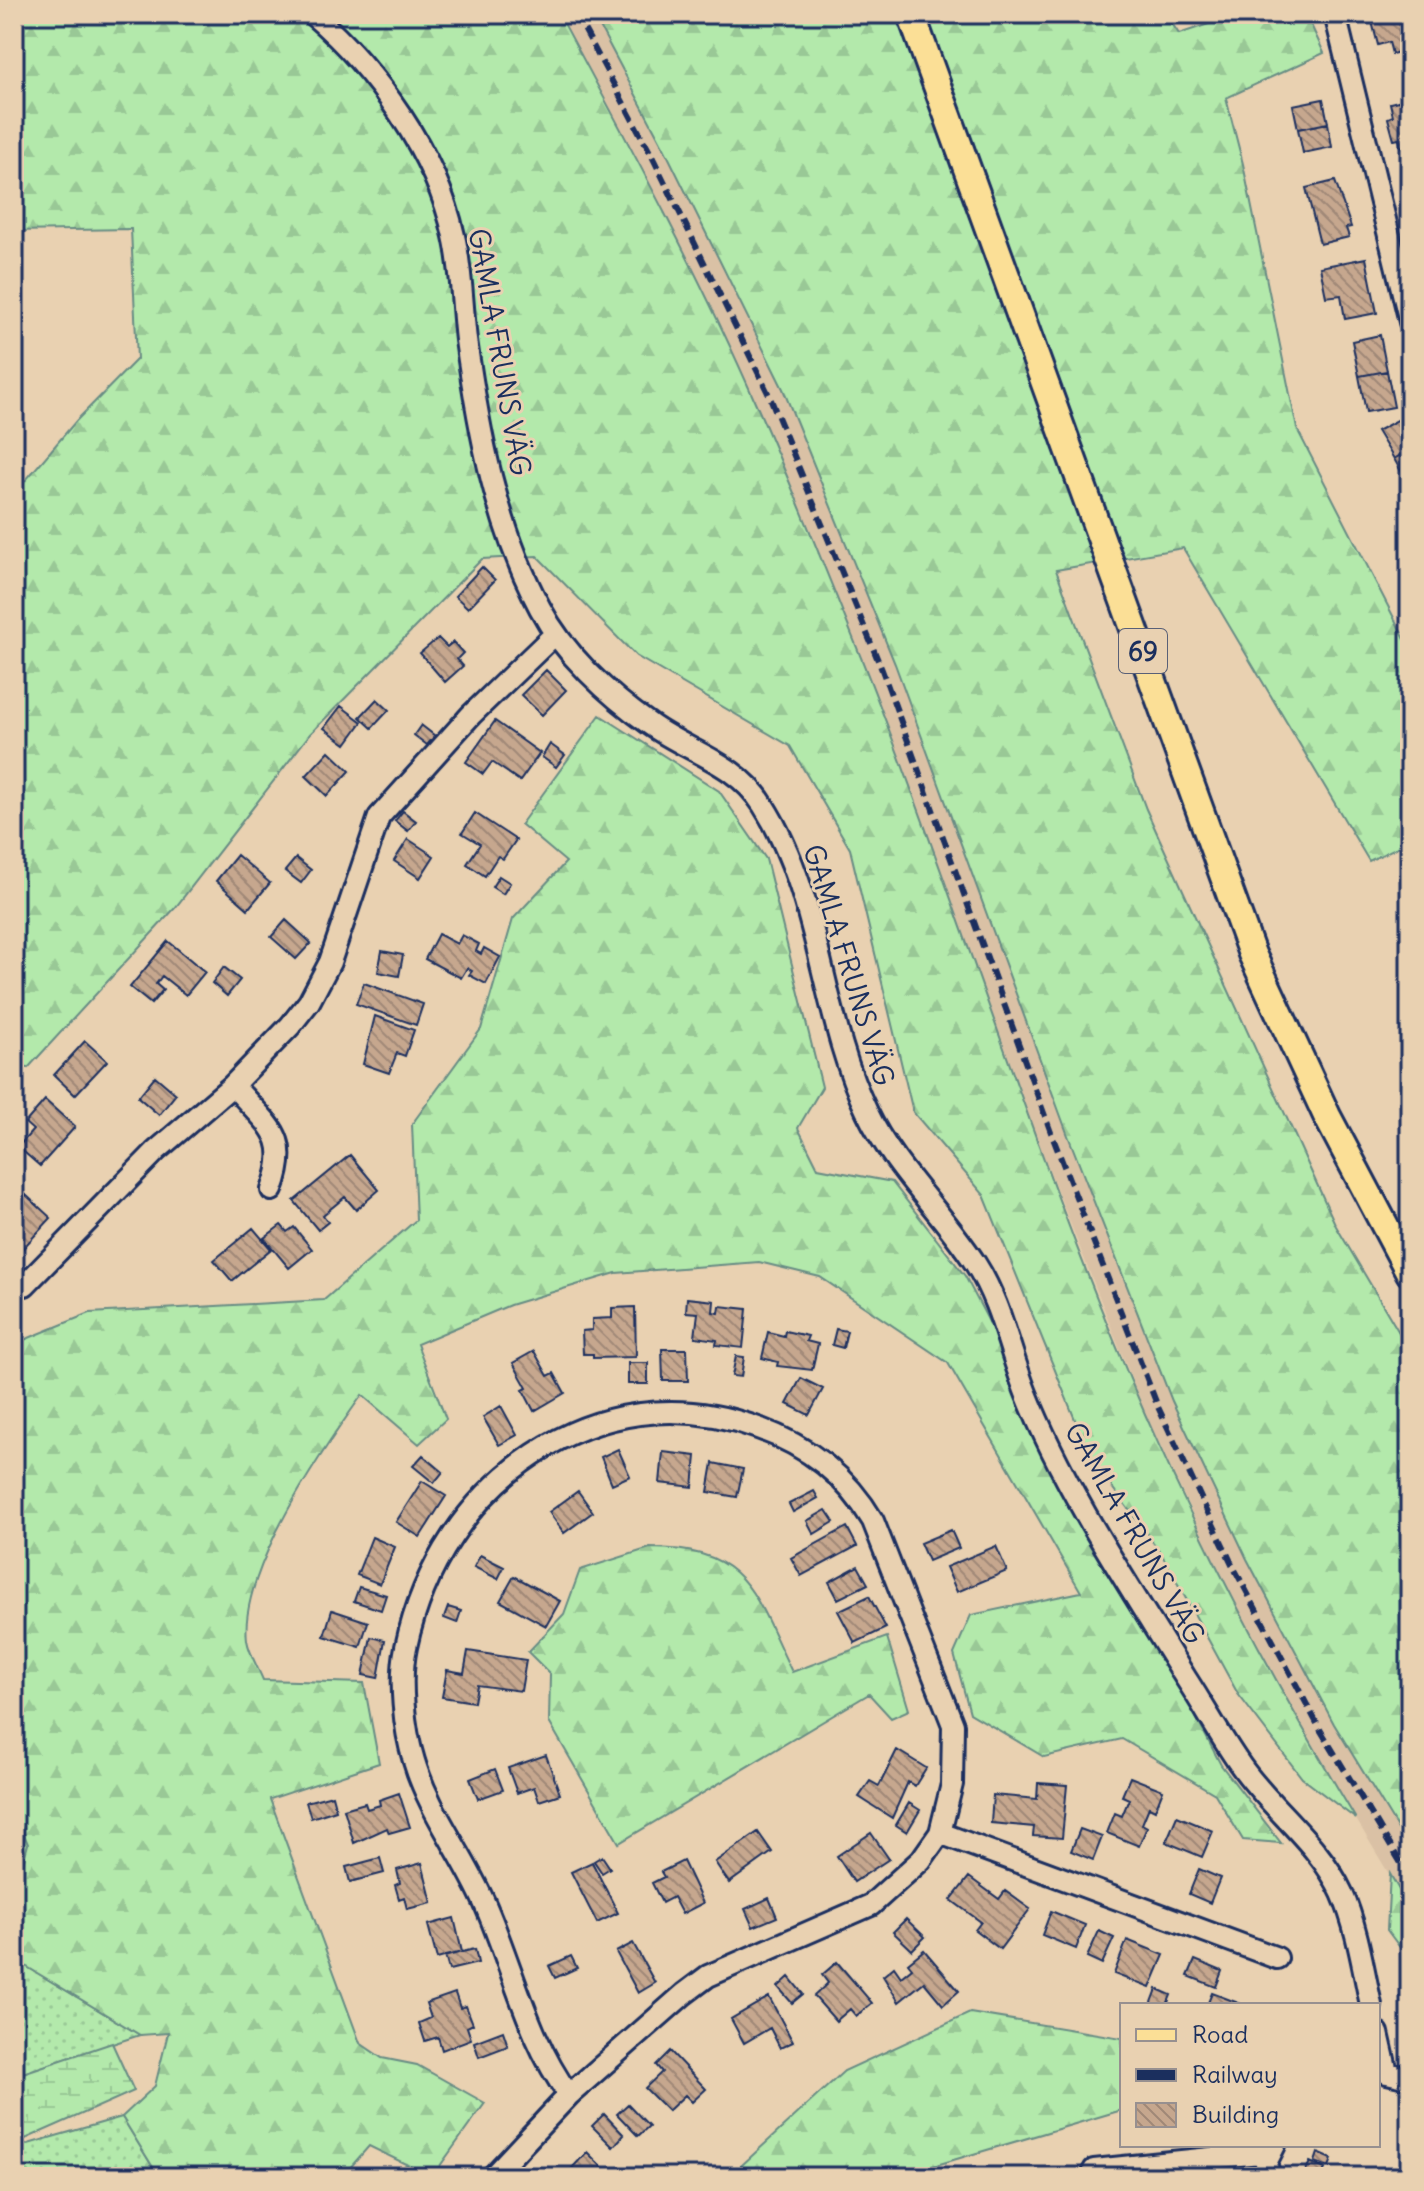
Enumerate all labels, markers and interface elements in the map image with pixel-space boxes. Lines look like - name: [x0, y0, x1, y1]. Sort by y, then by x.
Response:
- street label: GAMLA FRUNS VÄG: [461, 226, 540, 478]
- road number: 69: [1119, 629, 1167, 673]
- street label: GAMLA FRUNS VÄG: [795, 840, 904, 1090]
- street label: GAMLA FRUNS VÄG: [1057, 1415, 1214, 1650]
- legend: [1120, 2003, 1380, 2147]
- text: Road: [1192, 2019, 1248, 2049]
- text: Railway: [1192, 2059, 1278, 2089]
- text: Building: [1192, 2099, 1279, 2129]

